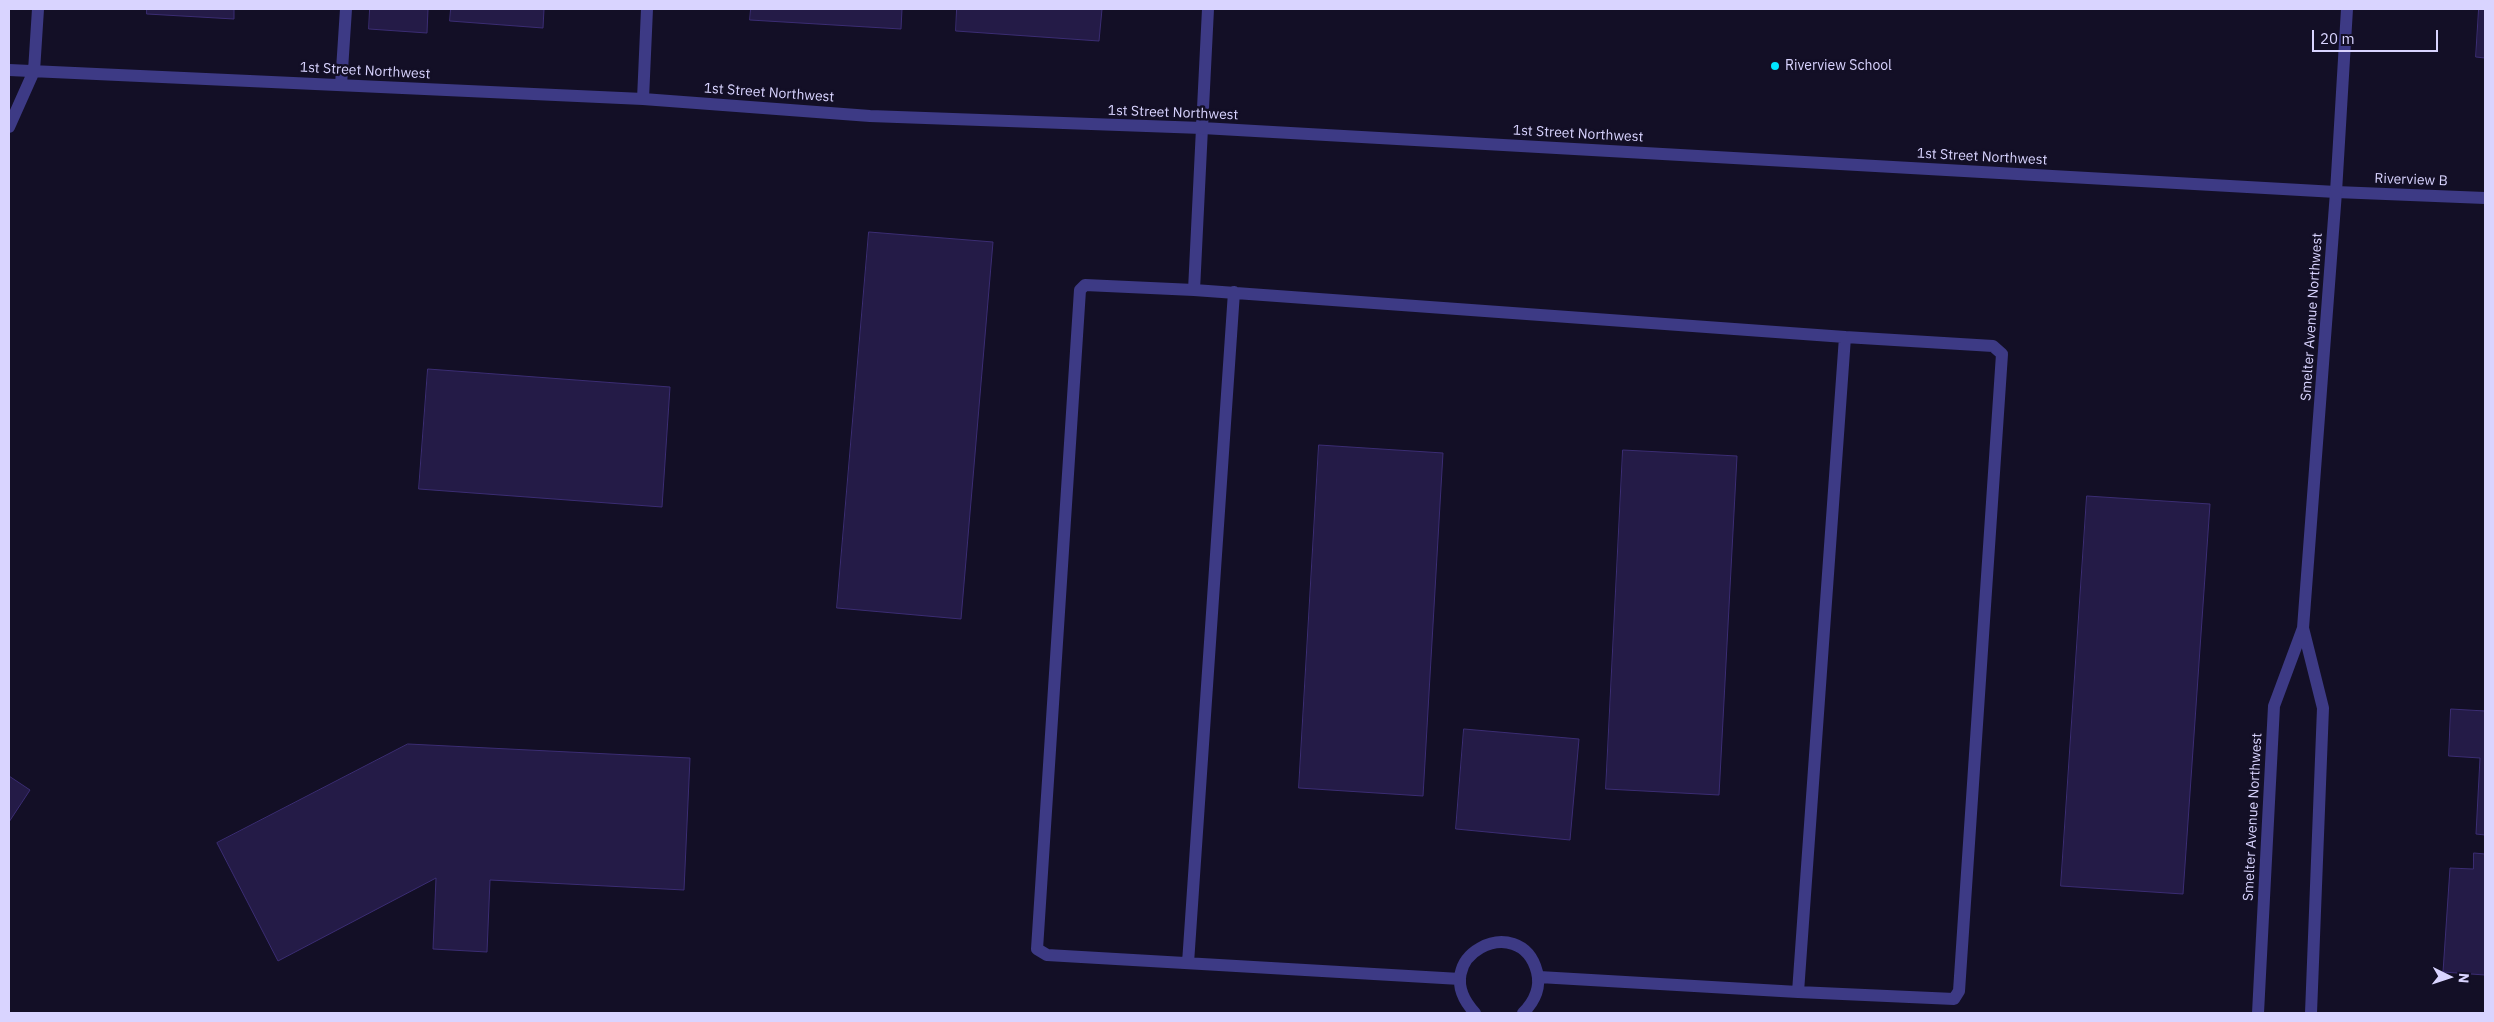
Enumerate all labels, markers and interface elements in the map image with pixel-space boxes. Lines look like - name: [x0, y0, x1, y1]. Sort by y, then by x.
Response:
- scale bar: [2314, 20, 2440, 52]
- text: 20 m: [2320, 29, 2355, 48]
- place label: Riverview School: [1785, 58, 1892, 74]
- street label: 1st Street Northwest: [299, 59, 431, 83]
- marker: Riverview School: [1769, 60, 1781, 72]
- street label: 1st Street Northwest: [703, 80, 835, 106]
- street label: 1st Street Northwest: [1107, 102, 1239, 124]
- street label: 1st Street Northwest: [1512, 122, 1644, 146]
- street label: 1st Street Northwest: [1916, 145, 2048, 169]
- street label: Riverview B: [2374, 170, 2448, 190]
- street label: Smelter Avenue Northwest: [2298, 232, 2326, 402]
- street label: Smelter Avenue Northwest: [2240, 732, 2266, 902]
- north arrow: [2424, 952, 2474, 1002]
- text: N: [2455, 972, 2473, 984]

